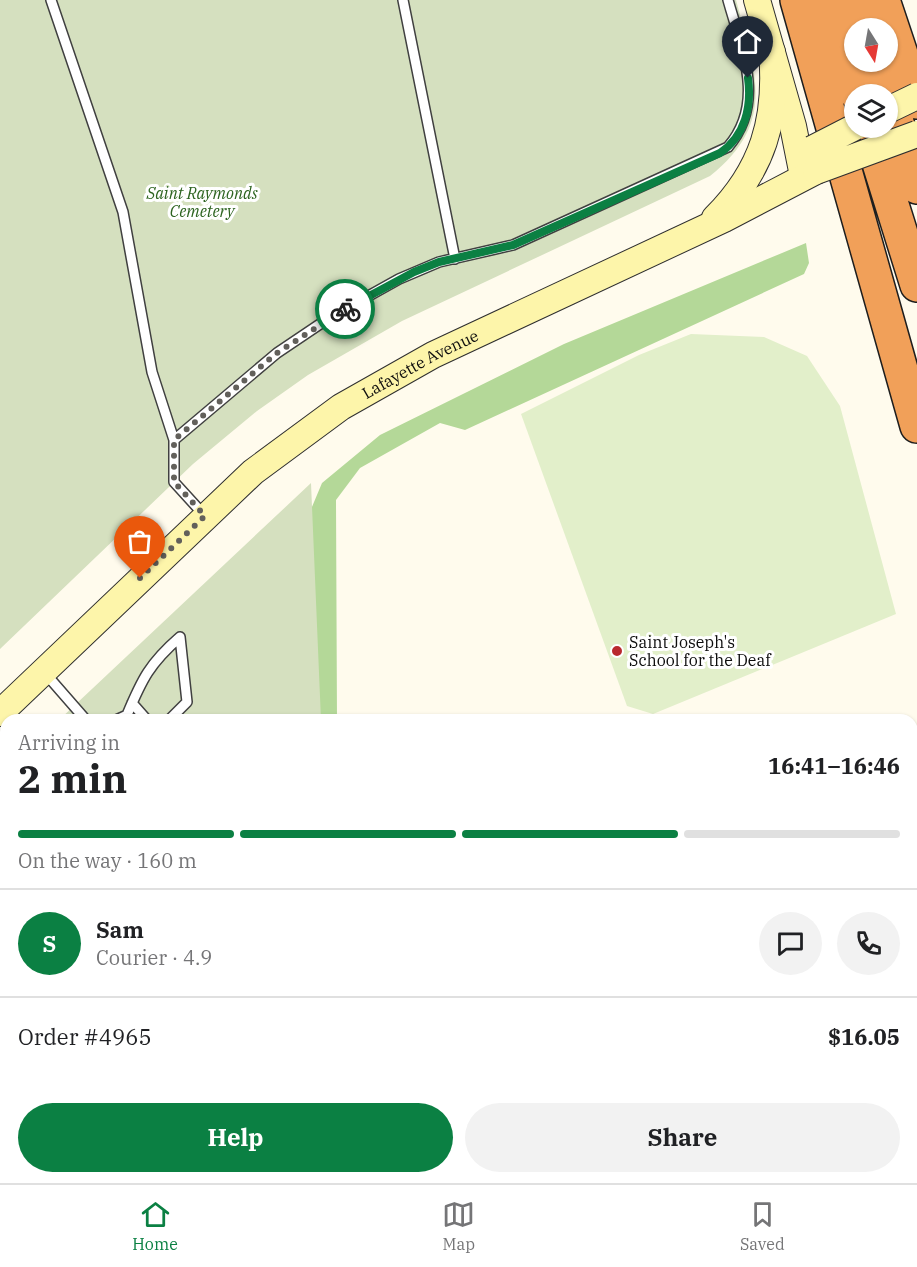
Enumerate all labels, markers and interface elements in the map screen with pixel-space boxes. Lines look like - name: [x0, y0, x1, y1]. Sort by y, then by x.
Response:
- pin: [722, 16, 773, 78]
- north arrow: [844, 18, 898, 72]
- map controls: [844, 18, 898, 138]
- icon: home: [731, 25, 764, 58]
- button: layers: [844, 84, 898, 138]
- park label: Saint Raymonds Cemetery: [145, 183, 258, 221]
- courier: [315, 279, 375, 339]
- icon: bike: [329, 293, 362, 326]
- street label: Lafayette Avenue: [358, 325, 482, 403]
- pin: [114, 516, 165, 578]
- icon: bag: [123, 525, 156, 558]
- place label: Saint Joseph's School for the Deaf: [629, 632, 772, 670]
- marker: Saint Joseph's School for the Deaf: [610, 644, 624, 658]
- text: Arriving in: [18, 729, 120, 756]
- text: 16:41–16:46: [768, 751, 900, 780]
- text: 2 min: [18, 753, 127, 804]
- text: On the way · 160 m: [18, 847, 197, 874]
- button: chat: [759, 912, 822, 975]
- button: phone: [837, 912, 900, 975]
- text: Sam: [96, 915, 144, 944]
- text: S: [43, 929, 56, 958]
- text: Courier · 4.9: [96, 944, 212, 971]
- text: Order #4965: [18, 1022, 152, 1051]
- text: $16.05: [828, 1022, 900, 1051]
- button: Help: [18, 1103, 453, 1172]
- button: Share: [465, 1103, 900, 1172]
- tab: Home: [132, 1198, 178, 1254]
- tab: Map: [442, 1198, 475, 1254]
- tab: Saved: [740, 1198, 785, 1254]

